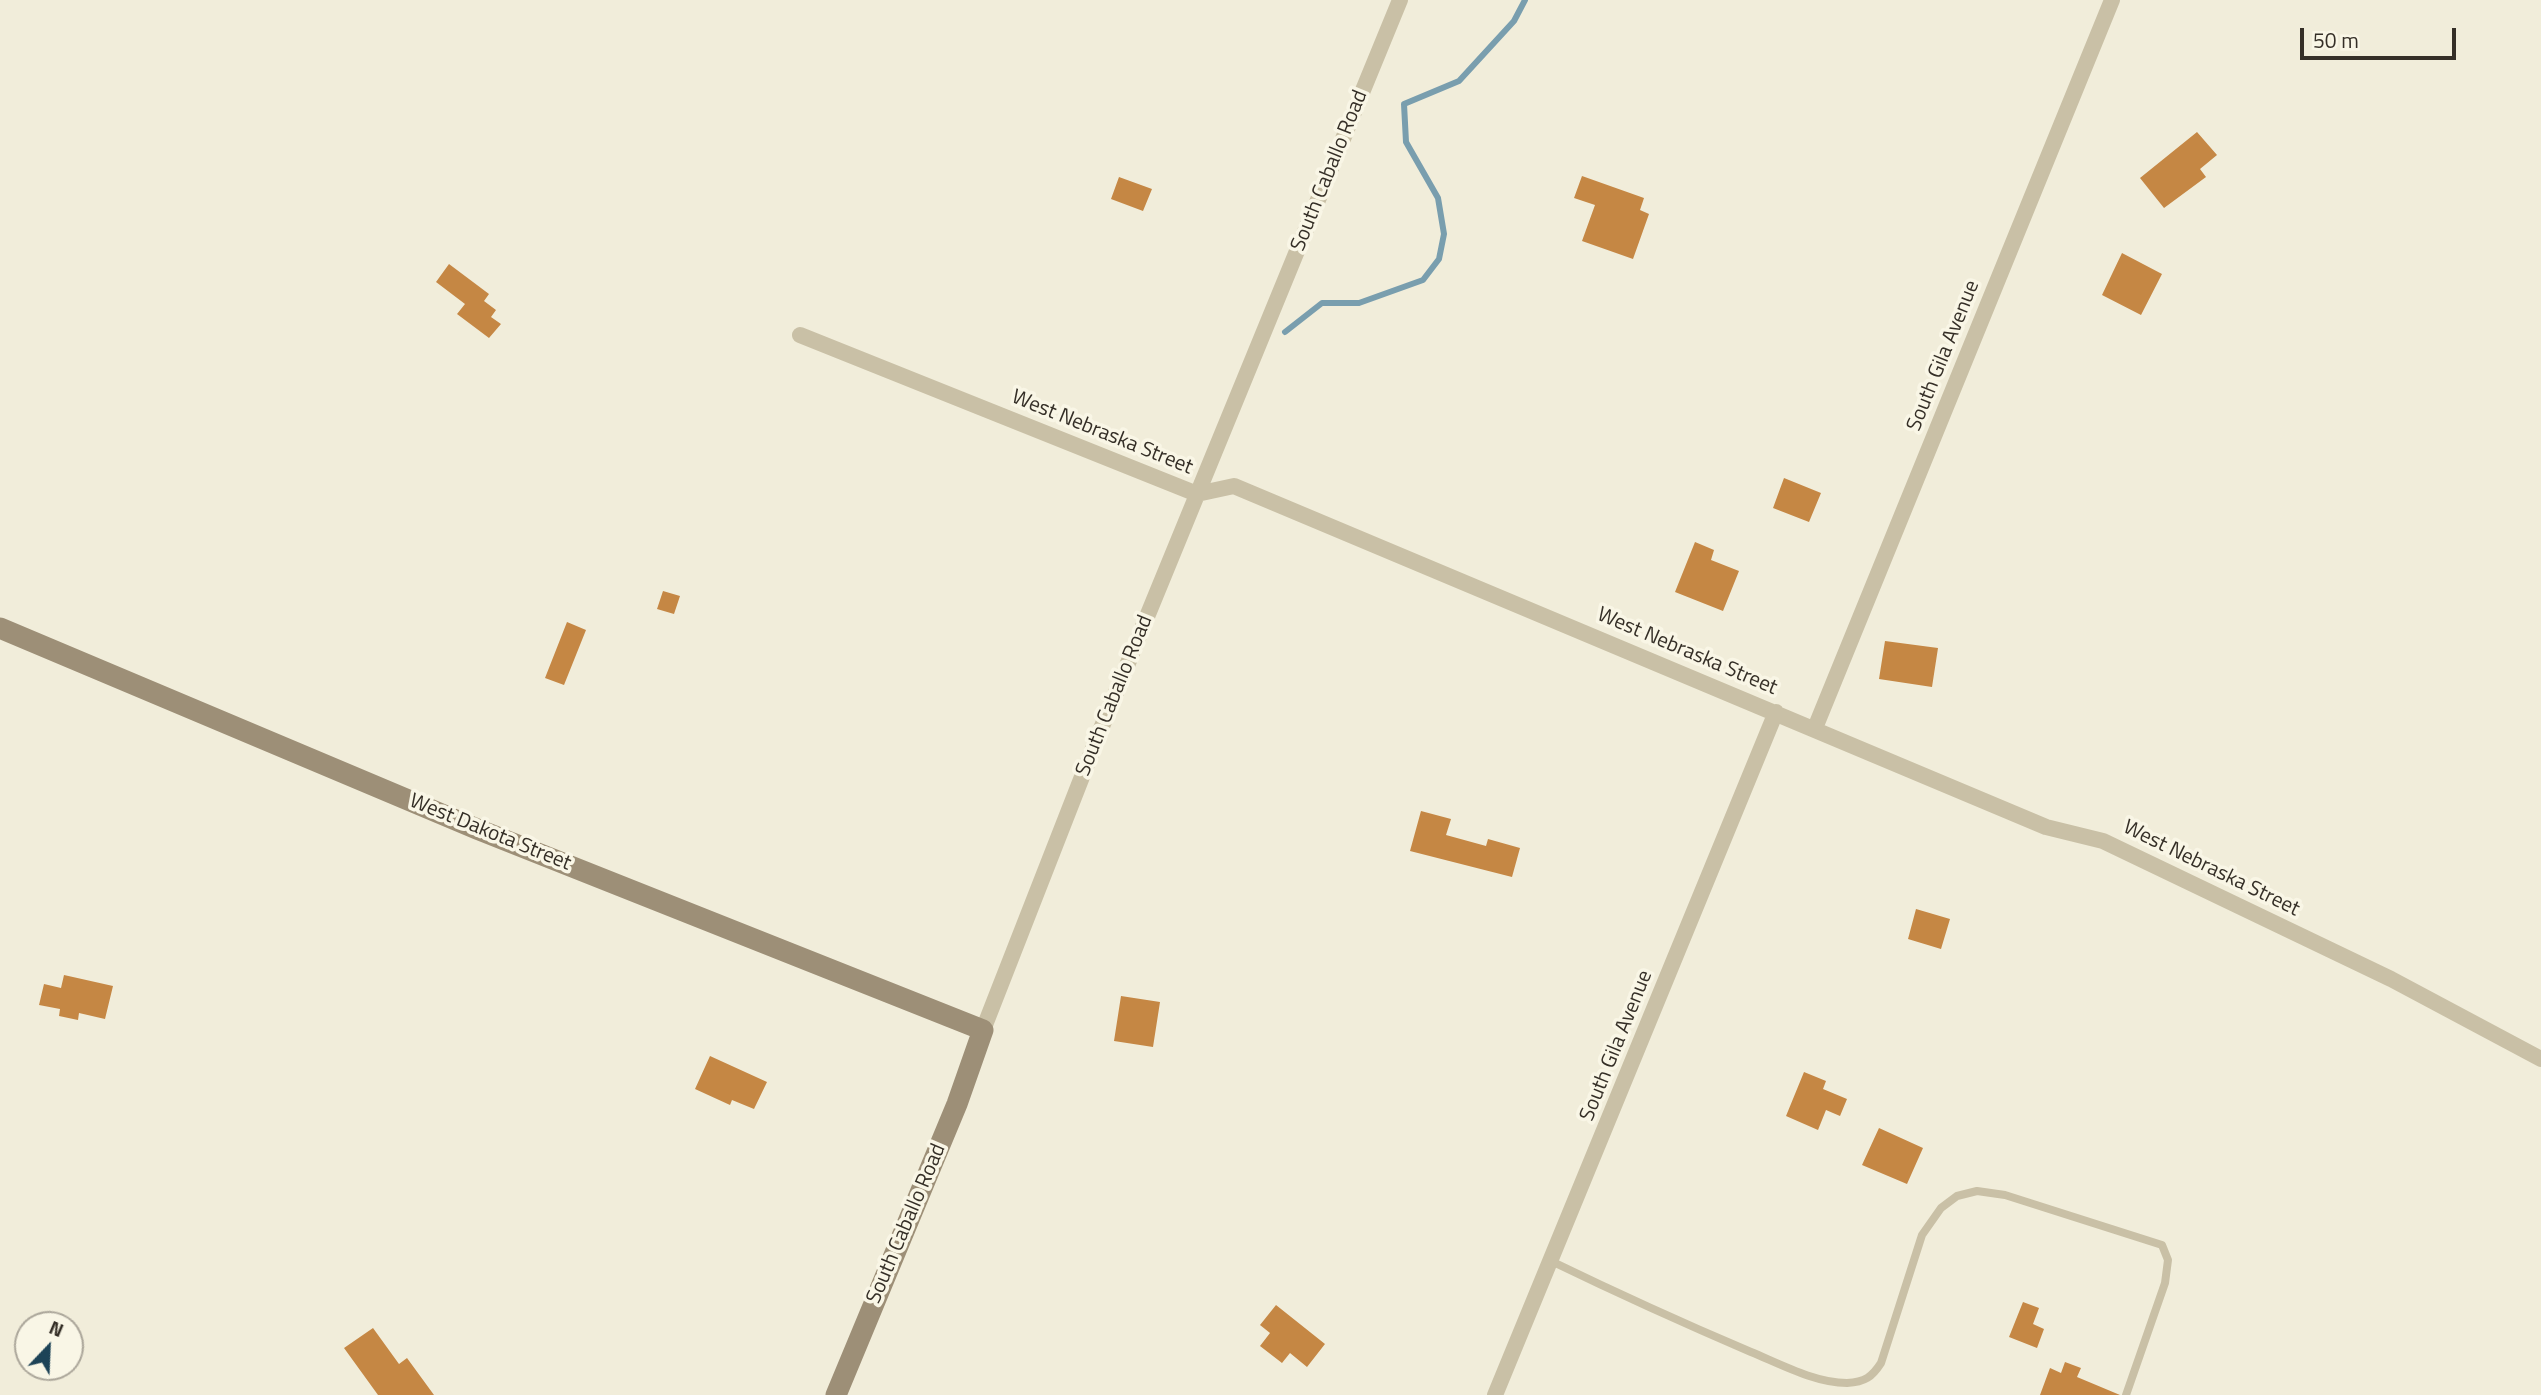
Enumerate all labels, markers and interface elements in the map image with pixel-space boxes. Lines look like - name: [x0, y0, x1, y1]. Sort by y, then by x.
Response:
- scale bar: [2303, 14, 2459, 58]
- text: 50 m: [2313, 24, 2359, 56]
- street label: South Caballo Road: [1286, 87, 1374, 255]
- street label: South Gila Avenue: [1902, 277, 1986, 435]
- street label: West Nebraska Street: [1008, 385, 1196, 481]
- street label: West Nebraska Street: [1593, 603, 1781, 701]
- street label: South Caballo Road: [1071, 612, 1159, 780]
- street label: West Dakota Street: [406, 789, 574, 877]
- street label: West Nebraska Street: [2119, 815, 2303, 923]
- street label: South Gila Avenue: [1575, 967, 1659, 1125]
- street label: South Caballo Road: [862, 1140, 952, 1308]
- north arrow: [14, 1311, 84, 1381]
- text: N: [45, 1312, 68, 1344]

